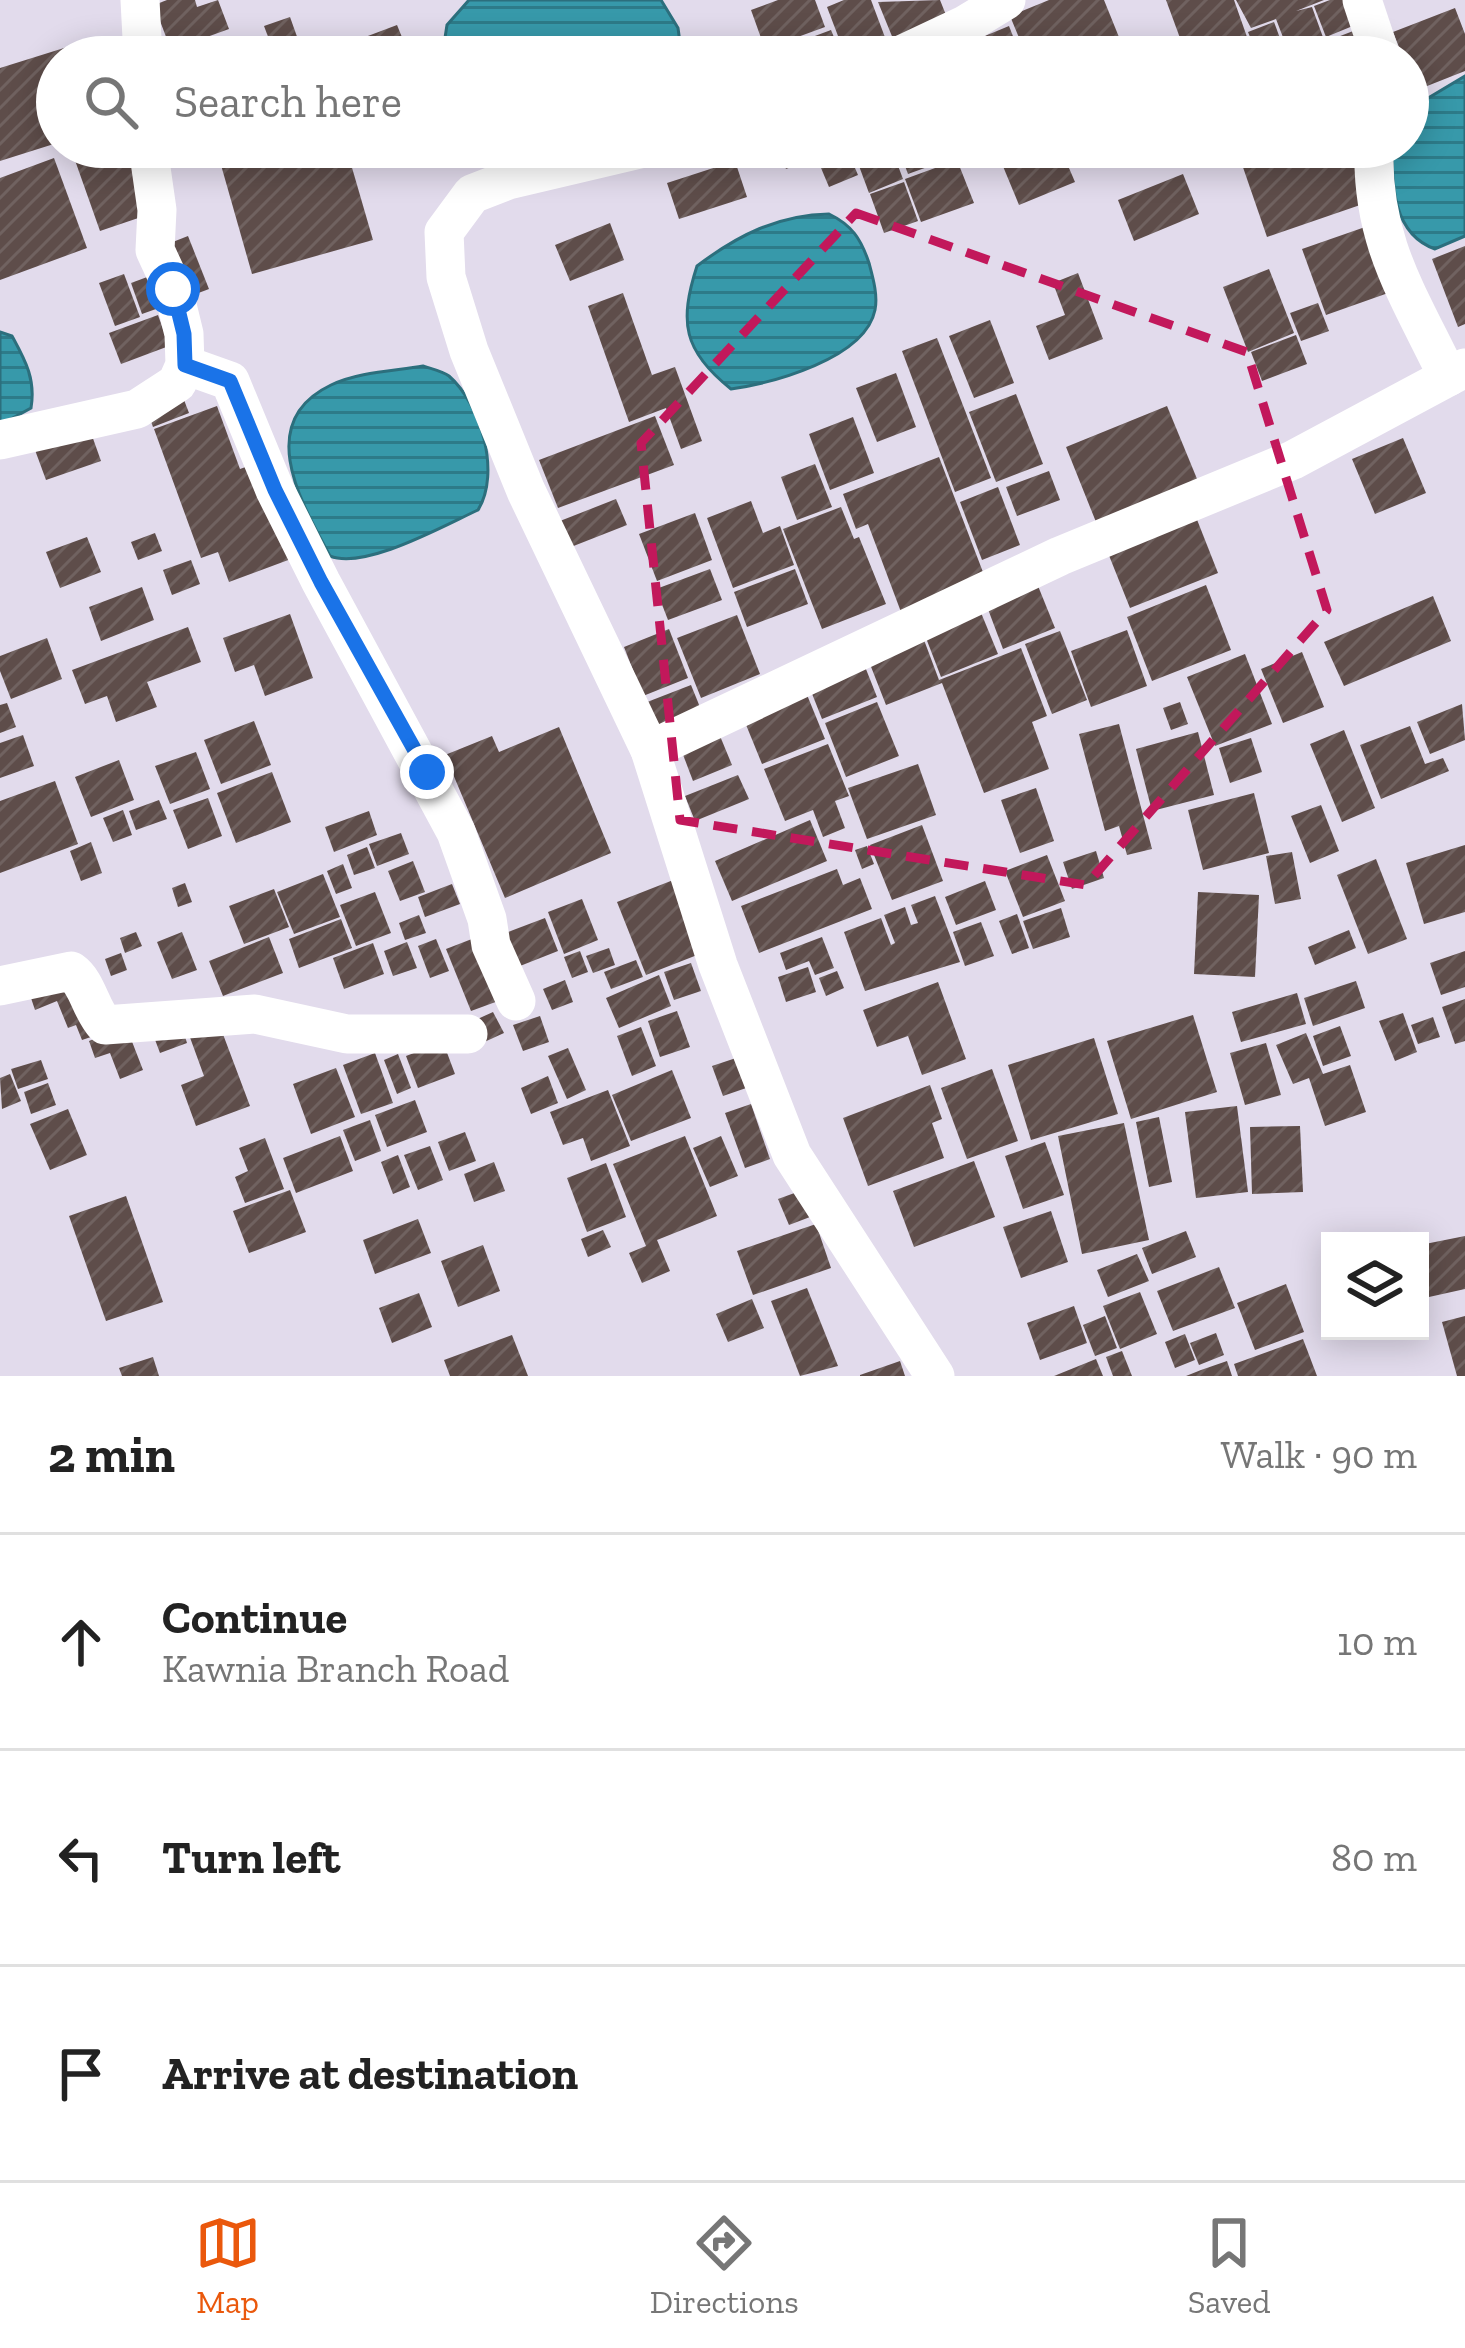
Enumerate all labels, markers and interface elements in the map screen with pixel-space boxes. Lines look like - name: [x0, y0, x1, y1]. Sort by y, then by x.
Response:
- search box: [36, 36, 1429, 168]
- icon: search: [78, 69, 144, 135]
- text: Search here: [174, 75, 402, 129]
- route start: [146, 262, 200, 316]
- route end: [400, 745, 454, 799]
- map controls: [1321, 1232, 1429, 1340]
- button: layers: [1321, 1232, 1429, 1340]
- text: 2 min: [48, 1424, 175, 1485]
- text: Walk · 90 m: [1221, 1431, 1417, 1478]
- text: Continue: [162, 1591, 347, 1645]
- icon: ahead: [48, 1609, 114, 1675]
- text: 10 m: [1337, 1618, 1417, 1665]
- text: Kawnia Branch Road: [162, 1645, 509, 1692]
- icon: left: [48, 1825, 114, 1891]
- text: Turn left: [162, 1831, 340, 1885]
- text: 80 m: [1331, 1834, 1417, 1881]
- icon: arrive: [48, 2041, 114, 2107]
- text: Arrive at destination: [162, 2047, 578, 2101]
- tab: Map: [195, 2210, 261, 2321]
- tab: Directions: [650, 2210, 799, 2321]
- tab: Saved: [1188, 2210, 1270, 2321]

